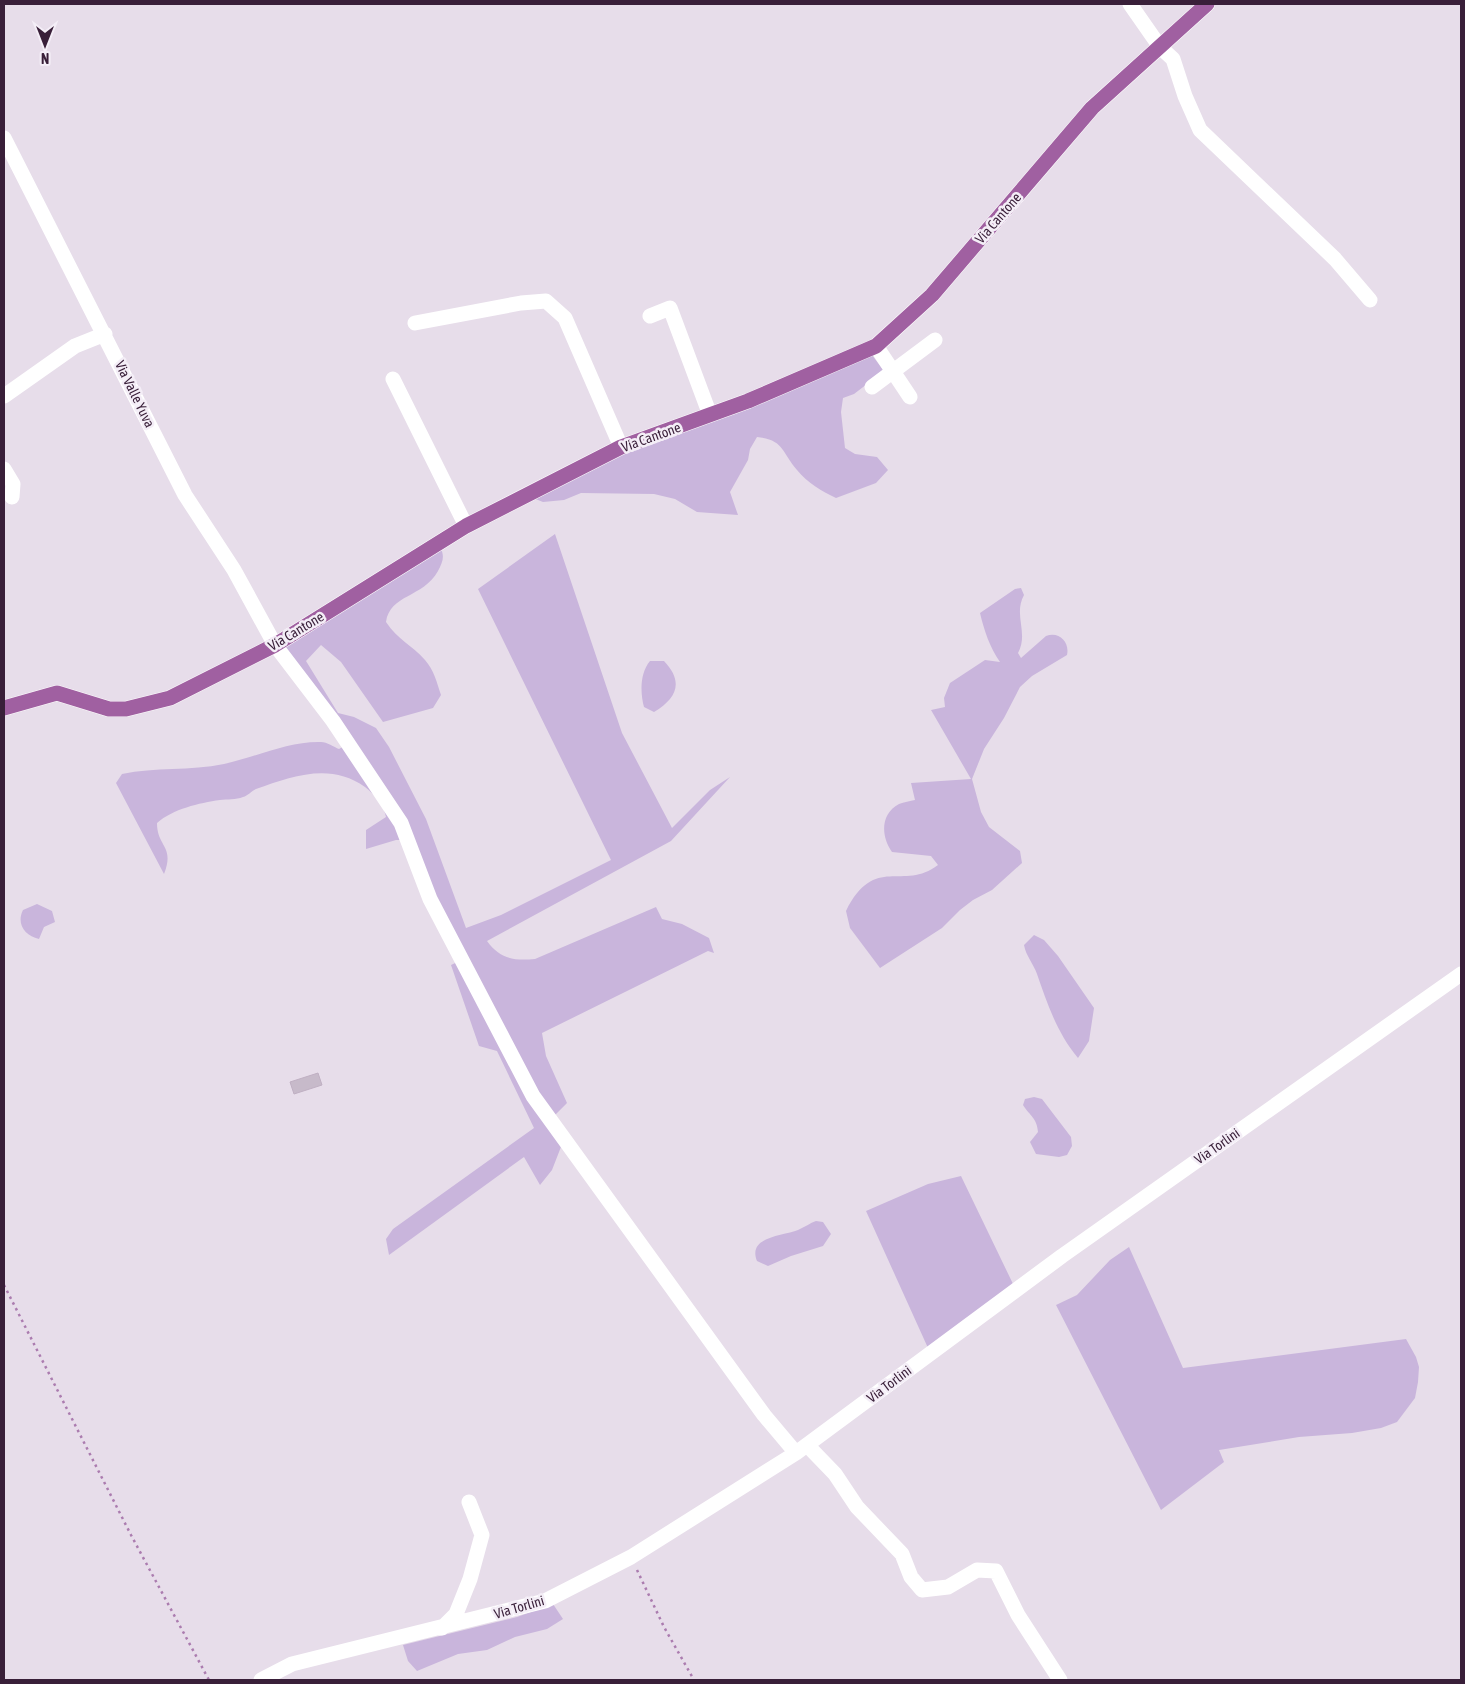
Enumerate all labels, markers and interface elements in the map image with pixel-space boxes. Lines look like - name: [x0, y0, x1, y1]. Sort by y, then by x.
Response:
- north arrow: [20, 20, 70, 70]
- text: N: [41, 50, 49, 66]
- street label: Via Cantone: [972, 189, 1024, 247]
- street label: Via Valle Yuva: [112, 358, 158, 430]
- street label: Via Cantone: [619, 419, 683, 455]
- street label: Via Cantone: [265, 608, 327, 654]
- street label: Via Torlini: [1191, 1125, 1243, 1167]
- street label: Via Torlini: [864, 1362, 914, 1406]
- street label: Via Torlini: [492, 1592, 546, 1622]

